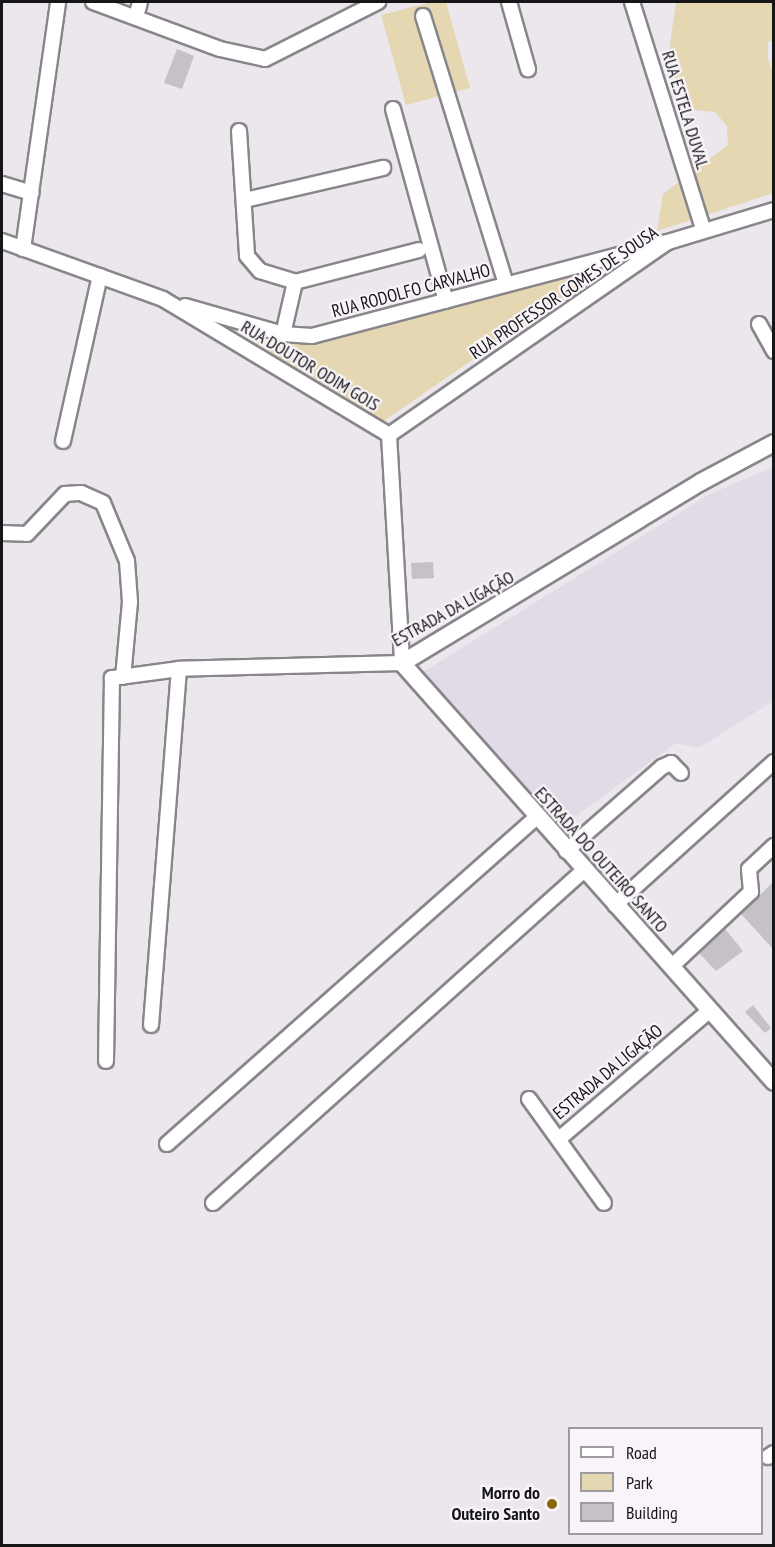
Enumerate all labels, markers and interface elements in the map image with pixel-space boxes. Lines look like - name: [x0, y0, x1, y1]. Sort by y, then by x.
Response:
- street label: RUA ESTELA DUVAL: [657, 48, 713, 172]
- street label: RUA PROFESSOR GOMES DE SOUSA: [466, 222, 662, 364]
- street label: RUA RODOLFO CARVALHO: [329, 259, 493, 323]
- street label: RUA DOUTOR ODIM GOIS: [237, 316, 383, 416]
- street label: ESTRADA DA LIGAÇÃO: [388, 566, 518, 652]
- street label: ESTRADA DO OUTEIRO SANTO: [530, 783, 672, 937]
- street label: ESTRADA DA LIGAÇÃO: [548, 1020, 668, 1124]
- legend: [568, 1427, 763, 1535]
- text: Road: [626, 1441, 657, 1464]
- text: Park: [626, 1471, 653, 1494]
- place label: Morro do Outeiro Santo: [451, 1483, 540, 1526]
- marker: Morro do Outeiro Santo: [545, 1497, 559, 1511]
- text: Building: [626, 1501, 678, 1524]

